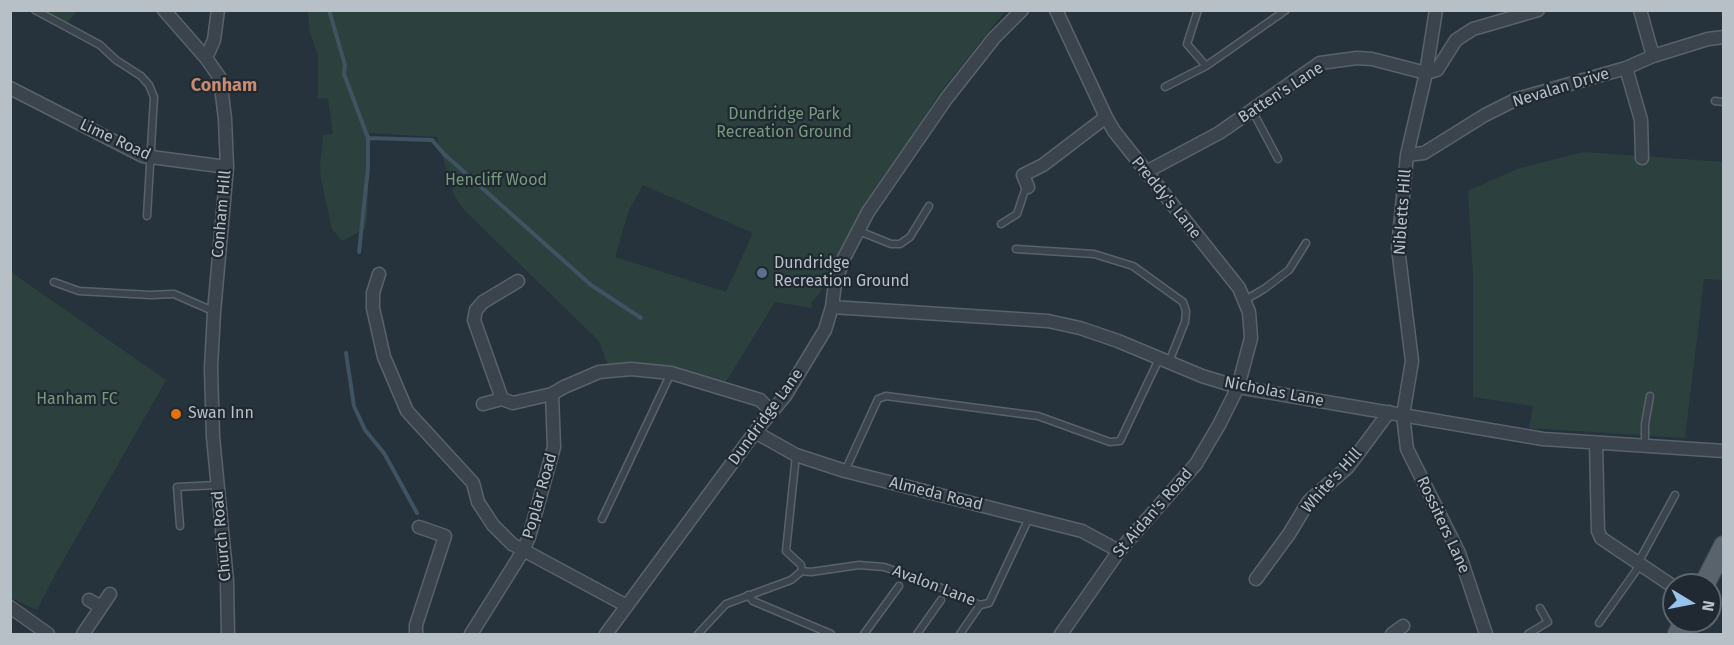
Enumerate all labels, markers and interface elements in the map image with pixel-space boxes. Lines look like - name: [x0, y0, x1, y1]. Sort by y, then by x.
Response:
- street label: Batten's Lane: [1235, 58, 1327, 128]
- street label: Nevalan Drive: [1510, 64, 1612, 112]
- district label: Conham: [191, 75, 257, 97]
- park label: Dundridge Park Recreation Ground: [716, 105, 852, 143]
- street label: Lime Road: [76, 115, 154, 165]
- street label: Preddy's Lane: [1127, 153, 1205, 243]
- street label: Nibletts Hill: [1390, 168, 1416, 256]
- street label: Conham Hill: [209, 169, 235, 259]
- park label: Hencliff Wood: [445, 171, 547, 191]
- place label: Dundridge Recreation Ground: [774, 254, 909, 292]
- marker: Dundridge Recreation Ground: [755, 266, 769, 280]
- street label: Dundridge Lane: [725, 365, 807, 469]
- street label: Nicholas Lane: [1222, 373, 1326, 411]
- park label: Hanham FC: [36, 390, 118, 410]
- place label: Swan Inn: [188, 404, 254, 424]
- marker: Swan Inn: [169, 407, 183, 421]
- street label: White's Hill: [1298, 444, 1366, 518]
- street label: Poplar Road: [519, 451, 561, 541]
- street label: St Aidan's Road: [1109, 464, 1197, 562]
- street label: Almeda Road: [887, 473, 985, 515]
- street label: Rossiters Lane: [1412, 474, 1474, 576]
- street label: Church Road: [208, 490, 236, 582]
- street label: Avalon Lane: [890, 561, 978, 611]
- north arrow: [1662, 573, 1722, 633]
- text: N: [1698, 599, 1719, 613]

